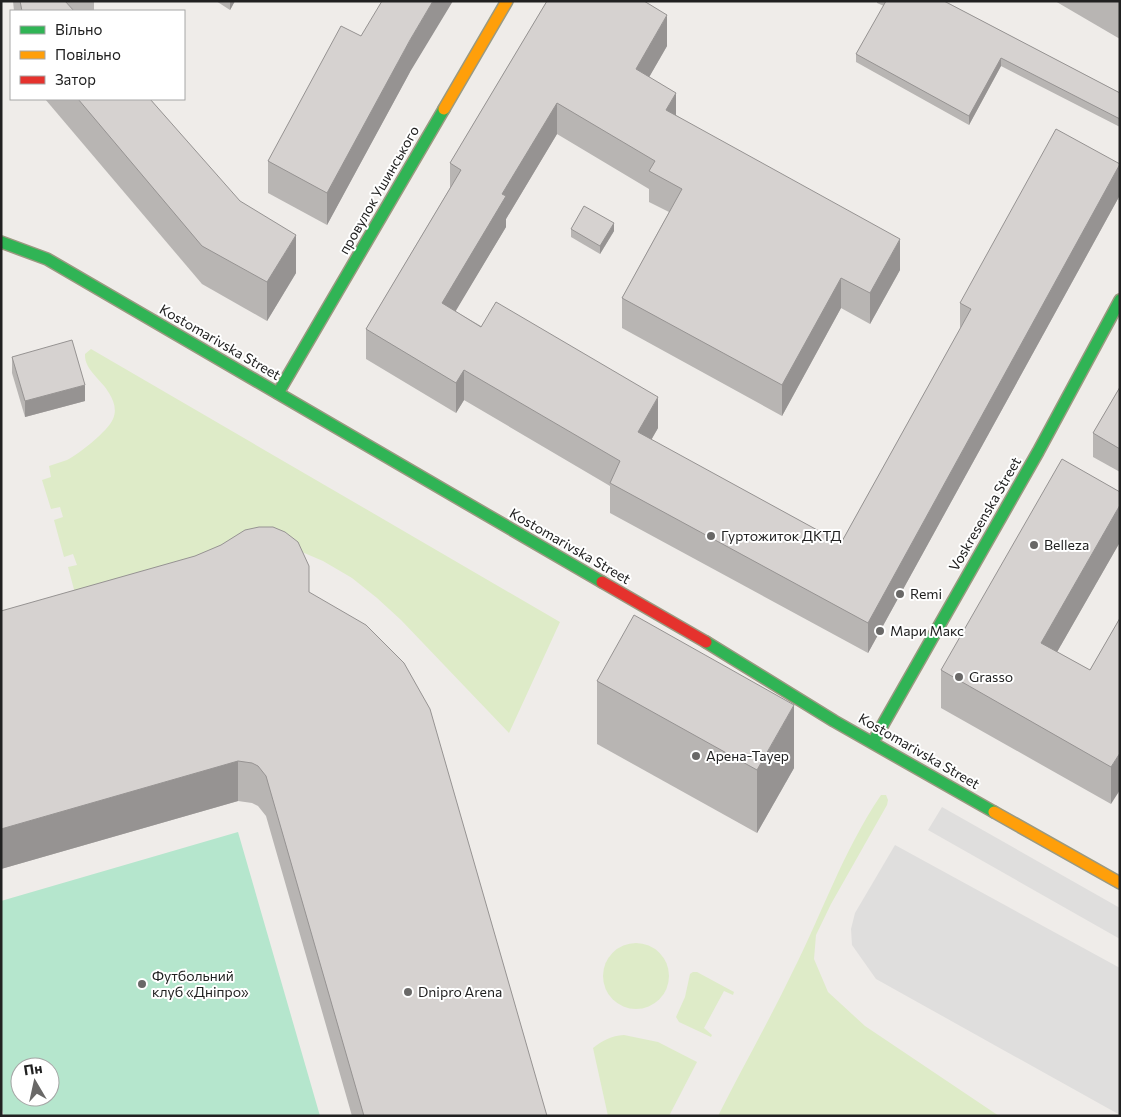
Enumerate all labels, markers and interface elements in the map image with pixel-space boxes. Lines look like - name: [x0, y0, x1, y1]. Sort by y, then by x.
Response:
- legend: [10, 10, 185, 100]
- text: Вільно: [55, 20, 102, 38]
- text: Повільно: [55, 45, 121, 63]
- text: Затор: [55, 70, 96, 88]
- street label: провулок Ушинського: [335, 122, 422, 257]
- street label: Kostomarivska Street: [157, 300, 284, 383]
- street label: Voskresenska Street: [945, 453, 1024, 574]
- street label: Kostomarivska Street: [507, 504, 634, 587]
- place label: Гуртожиток ДКТД: [721, 527, 842, 544]
- marker: Гуртожиток ДКТД: [705, 530, 717, 542]
- place label: Belleza: [1044, 536, 1089, 553]
- marker: Belleza: [1028, 539, 1040, 551]
- place label: Remi: [910, 585, 942, 602]
- marker: Remi: [894, 588, 906, 600]
- place label: Мари Макс: [890, 622, 964, 639]
- marker: Мари Макс: [874, 625, 886, 637]
- place label: Grasso: [969, 668, 1013, 685]
- marker: Grasso: [953, 671, 965, 683]
- street label: Kostomarivska Street: [856, 709, 983, 792]
- place label: Арена-Тауер: [706, 747, 789, 764]
- marker: Арена-Тауер: [690, 750, 702, 762]
- place label: Футбольний клуб «Дніпро»: [152, 967, 249, 1000]
- marker: Футбольний клуб «Дніпро»: [136, 978, 148, 990]
- place label: Dnipro Arena: [418, 983, 502, 1000]
- marker: Dnipro Arena: [402, 986, 414, 998]
- north arrow: [10, 1057, 60, 1107]
- text: Пн: [22, 1059, 43, 1079]

